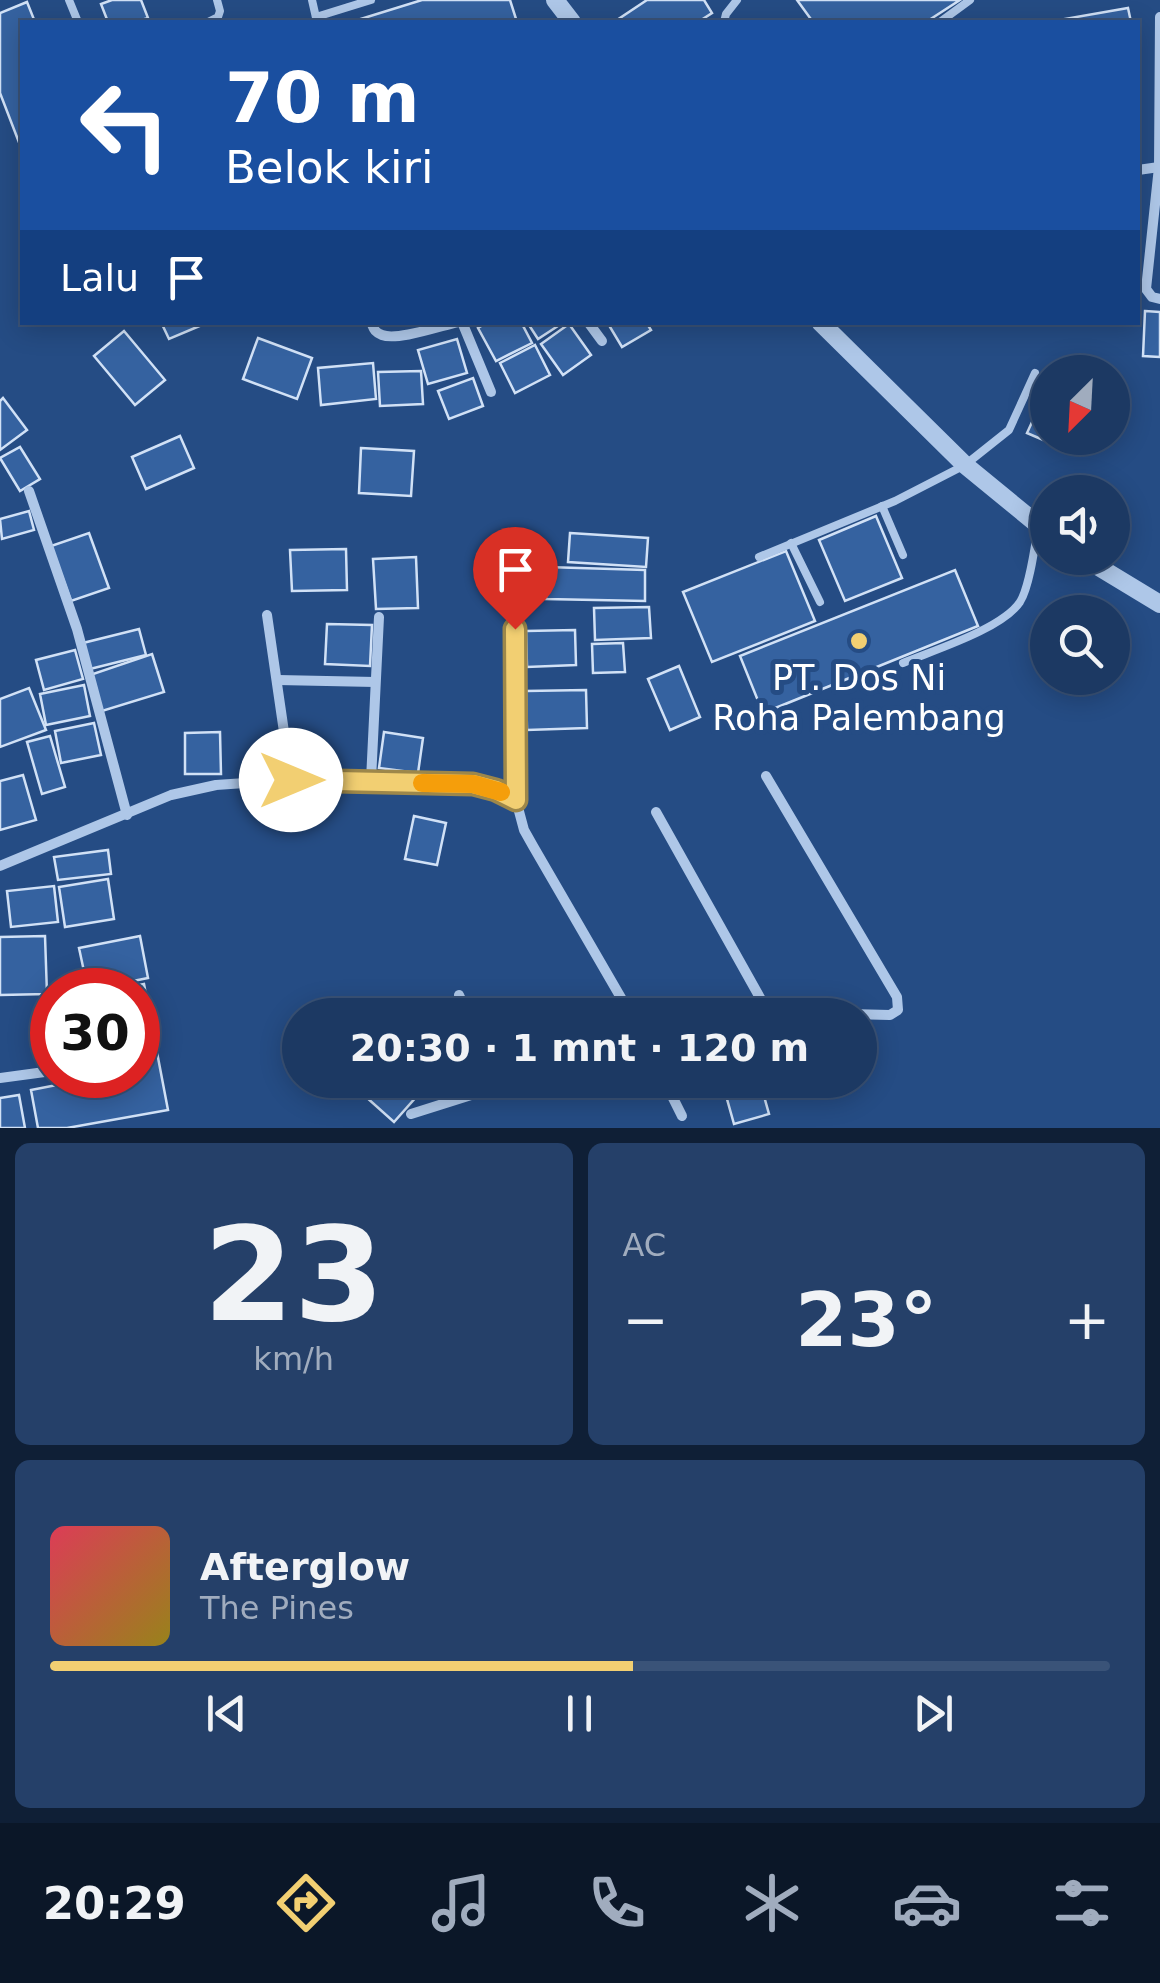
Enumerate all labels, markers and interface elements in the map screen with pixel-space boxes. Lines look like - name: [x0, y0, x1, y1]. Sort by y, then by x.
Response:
- text: 70 m: [225, 57, 420, 139]
- icon: left: [60, 60, 190, 190]
- text: Belok kiri: [225, 141, 434, 194]
- icon: arrive: [159, 250, 214, 305]
- text: Lalu: [60, 256, 139, 300]
- north arrow: [1030, 355, 1130, 455]
- map controls: [1030, 355, 1130, 695]
- button: sound: [1030, 475, 1130, 575]
- pin: [473, 527, 558, 630]
- icon: arrive: [488, 542, 543, 597]
- button: search: [1030, 595, 1130, 695]
- marker: PT. Dos Ni Roha Palembang: [848, 630, 870, 652]
- place label: PT. Dos Ni Roha Palembang: [712, 658, 1006, 738]
- position arrow: [239, 728, 343, 832]
- speed limit sign: 30: [30, 968, 160, 1098]
- text: 20:30 · 1 mnt · 120 m: [350, 1026, 809, 1070]
- text: 23: [203, 1199, 384, 1351]
- text: AC: [623, 1226, 666, 1264]
- text: 23°: [795, 1276, 937, 1364]
- text: −: [623, 1288, 669, 1352]
- text: +: [1064, 1288, 1110, 1352]
- text: km/h: [253, 1340, 334, 1378]
- text: Afterglow: [200, 1545, 410, 1589]
- text: The Pines: [200, 1589, 354, 1627]
- icon: previous: [199, 1686, 254, 1741]
- icon: pause: [552, 1686, 607, 1741]
- icon: next: [906, 1686, 961, 1741]
- icon: directions: [271, 1868, 341, 1938]
- icon: music: [426, 1868, 496, 1938]
- icon: phone: [582, 1868, 652, 1938]
- icon: climate: [737, 1868, 807, 1938]
- icon: car: [892, 1868, 962, 1938]
- icon: filters: [1047, 1868, 1117, 1938]
- text: 20:29: [43, 1877, 186, 1930]

